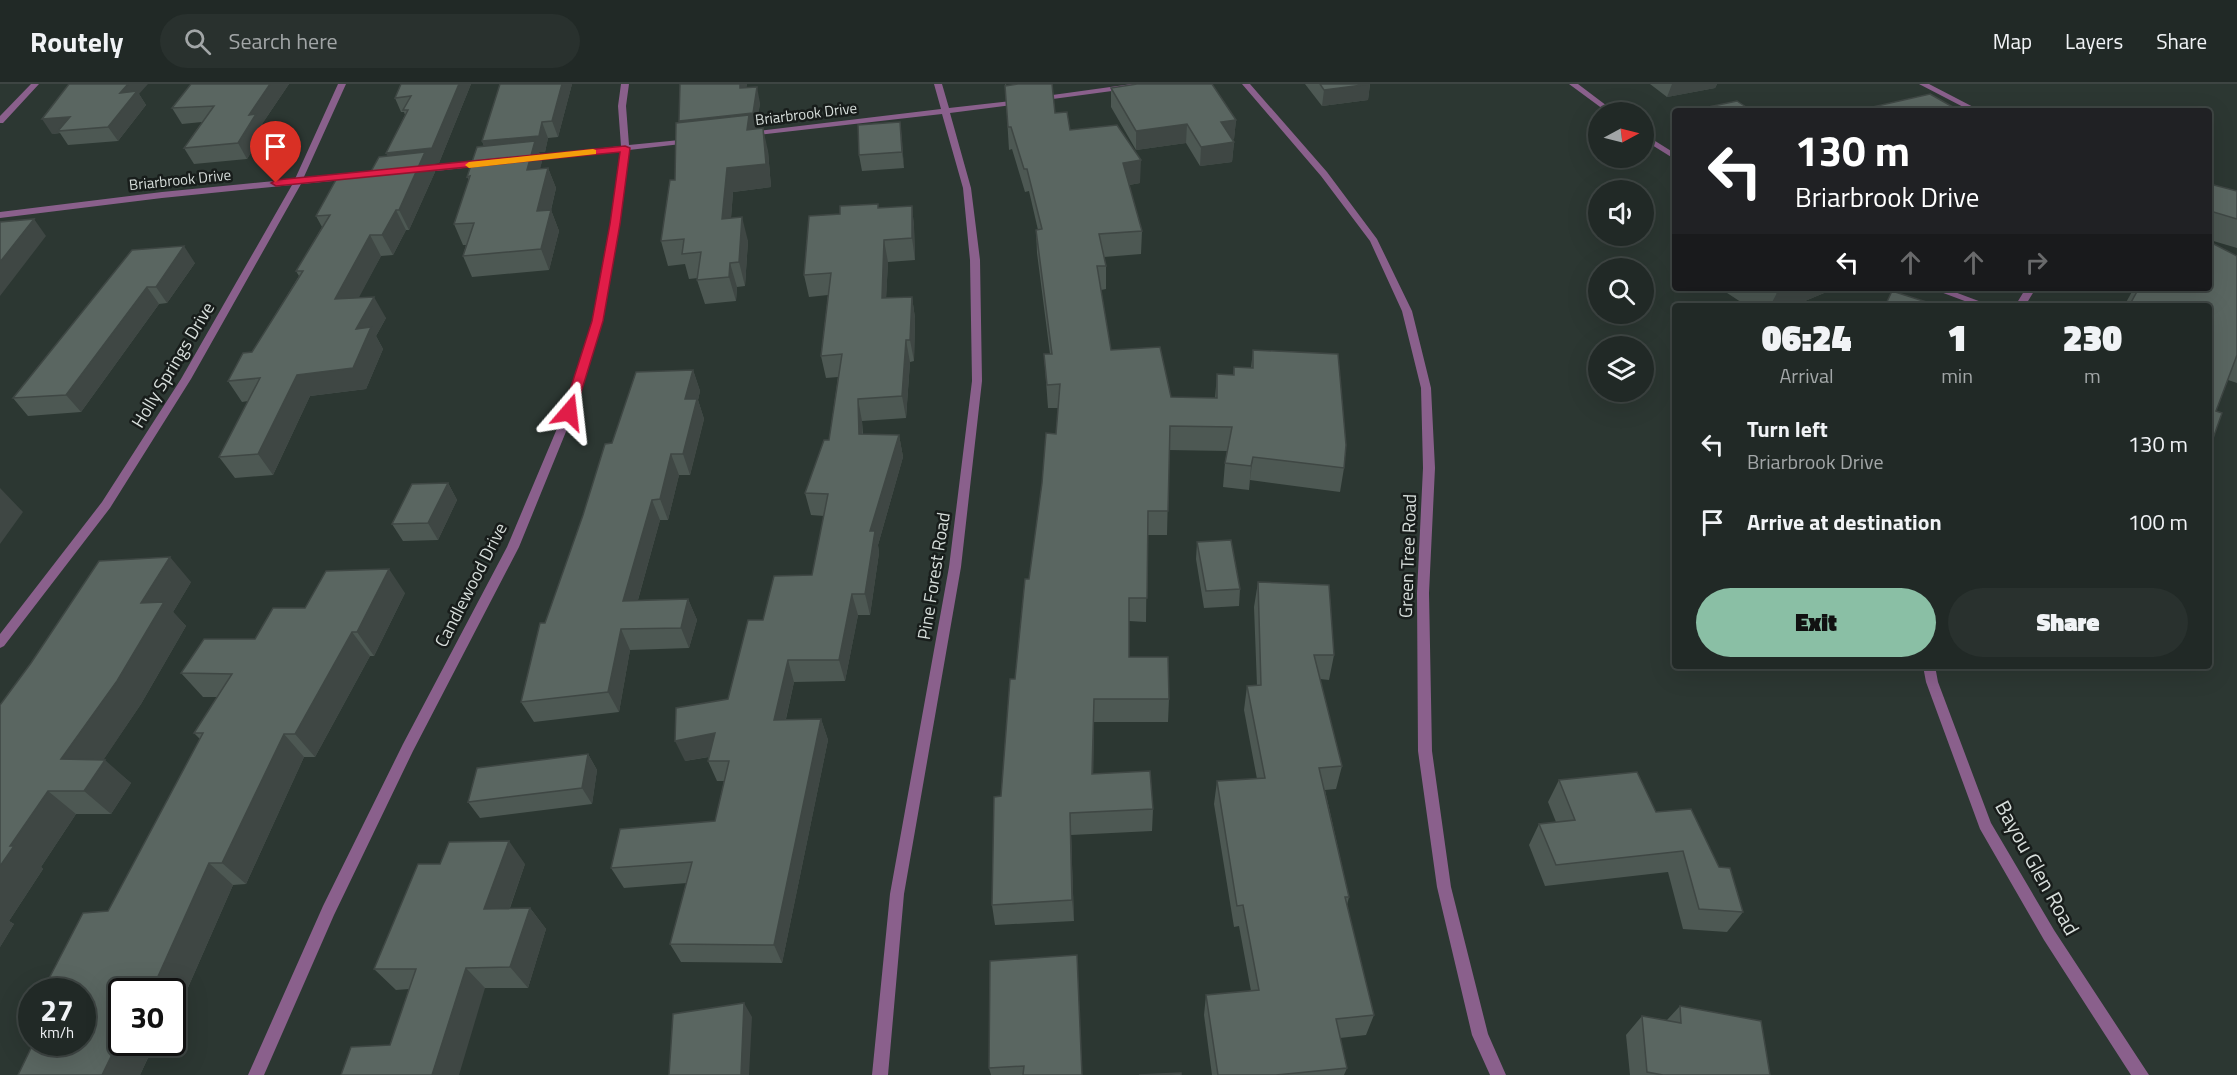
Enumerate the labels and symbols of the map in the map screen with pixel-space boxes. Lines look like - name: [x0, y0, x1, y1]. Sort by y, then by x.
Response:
- street label: Briarbrook Drive: [754, 96, 858, 131]
- north arrow: [1588, 102, 1654, 168]
- pin: [250, 121, 301, 183]
- street label: Briarbrook Drive: [128, 163, 232, 196]
- street label: Holly Springs Drive: [124, 297, 221, 433]
- position arrow: [537, 380, 601, 444]
- street label: Green Tree Road: [1392, 494, 1423, 618]
- street label: Pine Forest Road: [910, 510, 957, 642]
- street label: Candlewood Drive: [428, 518, 514, 652]
- street label: Bayou Glen Road: [1988, 794, 2088, 941]
- speed limit sign: 30: [108, 978, 186, 1056]

